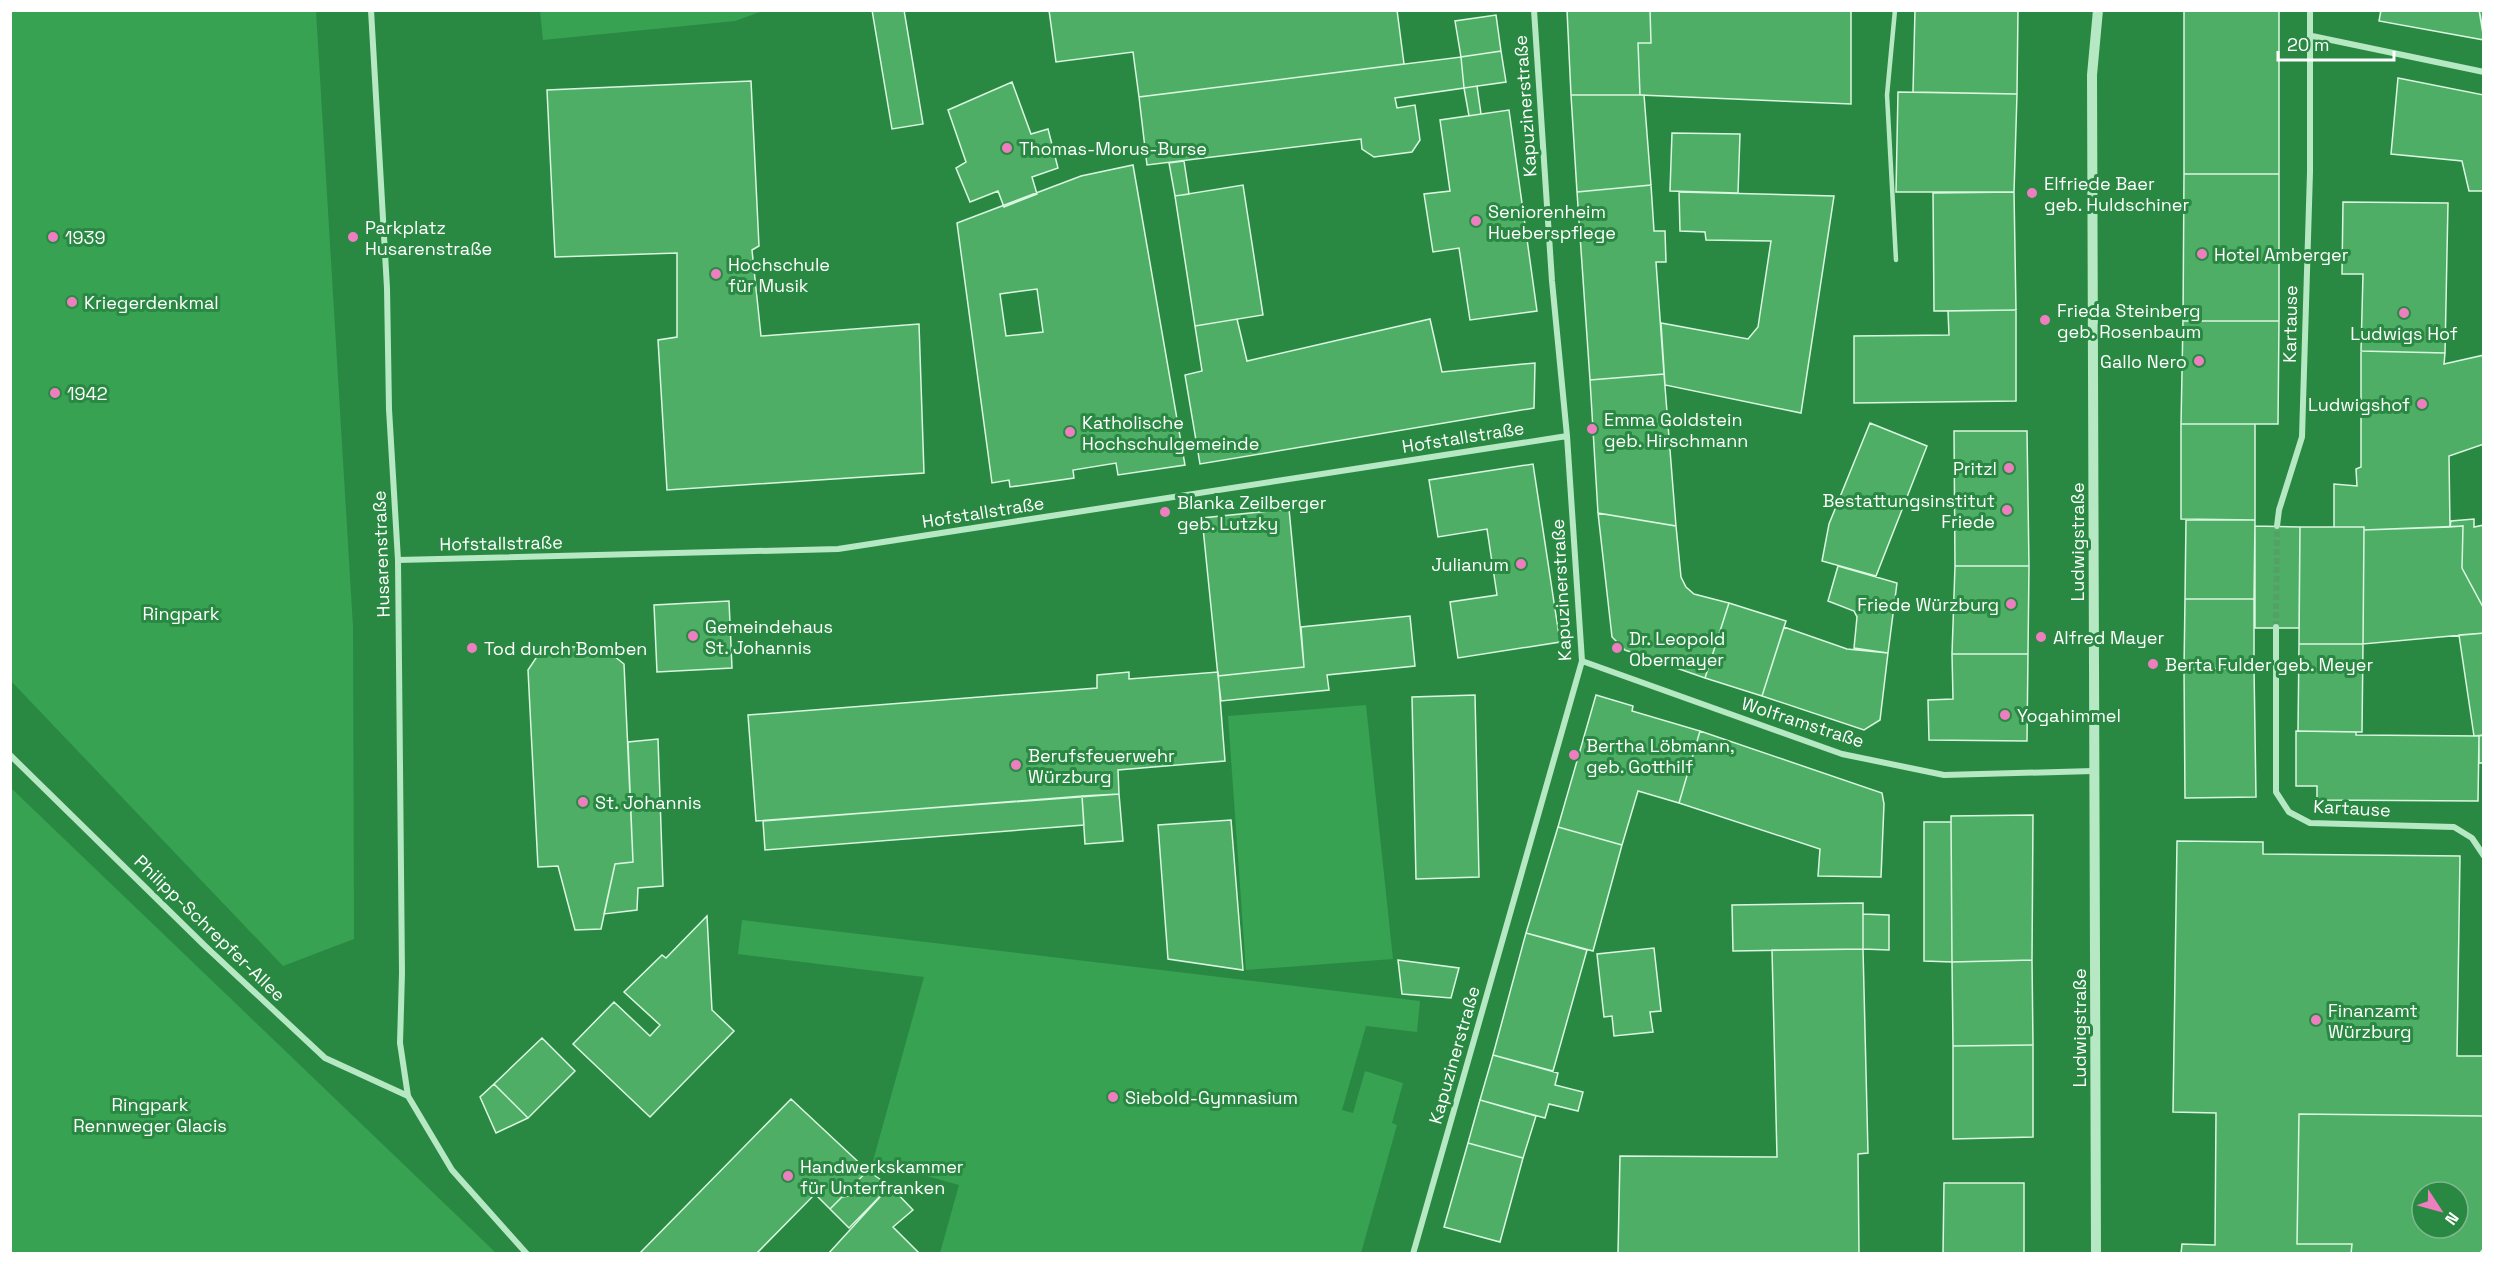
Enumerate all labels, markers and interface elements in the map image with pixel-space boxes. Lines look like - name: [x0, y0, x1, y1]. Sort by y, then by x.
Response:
- scale bar: [2278, 24, 2394, 62]
- text: 20 m: [2287, 33, 2330, 56]
- street label: Kapuzinerstraße: [1509, 34, 1541, 178]
- place label: Thomas-Morus-Burse: [1019, 137, 1207, 160]
- marker: Thomas-Morus-Burse: [1000, 141, 1014, 155]
- place label: Elfriede Baer geb. Huldschiner: [2044, 172, 2189, 216]
- marker: Elfriede Baer geb. Huldschiner: [2025, 186, 2039, 200]
- place label: Seniorenheim Hueberspflege: [1488, 200, 1616, 244]
- marker: Seniorenheim Hueberspflege: [1469, 214, 1483, 228]
- place label: Parkplatz Husarenstraße: [365, 216, 492, 260]
- place label: 1939: [65, 226, 105, 249]
- marker: 1939: [46, 230, 60, 244]
- marker: Parkplatz Husarenstraße: [346, 230, 360, 244]
- place label: Hotel Amberger: [2214, 243, 2349, 266]
- marker: Hotel Amberger: [2195, 247, 2209, 261]
- place label: Hochschule für Musik: [728, 253, 830, 297]
- marker: Hochschule für Musik: [709, 267, 723, 281]
- street label: Kartause: [2278, 285, 2302, 363]
- place label: Kriegerdenkmal: [84, 291, 219, 314]
- marker: Kriegerdenkmal: [65, 295, 79, 309]
- place label: Frieda Steinberg geb. Rosenbaum: [2057, 299, 2201, 343]
- marker: Ludwigs Hof: [2397, 306, 2411, 320]
- marker: Frieda Steinberg geb. Rosenbaum: [2038, 313, 2052, 327]
- place label: Ludwigs Hof: [2350, 322, 2458, 345]
- place label: Gallo Nero: [2100, 350, 2187, 373]
- marker: Gallo Nero: [2192, 354, 2206, 368]
- place label: 1942: [67, 382, 108, 405]
- marker: 1942: [48, 386, 62, 400]
- place label: Ludwigshof: [2308, 393, 2410, 416]
- marker: Ludwigshof: [2415, 397, 2429, 411]
- place label: Emma Goldstein geb. Hirschmann: [1604, 408, 1748, 452]
- place label: Katholische Hochschulgemeinde: [1082, 411, 1259, 455]
- street label: Hofstallstraße: [1400, 416, 1526, 458]
- marker: Emma Goldstein geb. Hirschmann: [1585, 422, 1599, 436]
- marker: Katholische Hochschulgemeinde: [1063, 425, 1077, 439]
- place label: Pritzl: [1953, 457, 1997, 480]
- marker: Pritzl: [2002, 461, 2016, 475]
- street label: Ludwigstraße: [2066, 482, 2089, 602]
- place label: Bestattungsinstitut Friede: [1822, 489, 1995, 533]
- street label: Husarenstraße: [367, 490, 395, 618]
- street label: Hofstallstraße: [920, 491, 1046, 533]
- place label: Blanka Zeilberger geb. Lutzky: [1177, 491, 1327, 535]
- marker: Bestattungsinstitut Friede: [2000, 503, 2014, 517]
- marker: Blanka Zeilberger geb. Lutzky: [1158, 505, 1172, 519]
- street label: Kapuzinerstraße: [1546, 518, 1576, 662]
- street label: Hofstallstraße: [439, 530, 563, 556]
- place label: Julianum: [1431, 553, 1509, 576]
- marker: Julianum: [1514, 557, 1528, 571]
- place label: Friede Würzburg: [1857, 593, 1999, 616]
- marker: Friede Würzburg: [2004, 597, 2018, 611]
- park label: Ringpark: [143, 602, 220, 625]
- place label: Gemeindehaus St. Johannis: [705, 615, 833, 659]
- place label: Alfred Mayer: [2053, 626, 2164, 649]
- place label: Dr. Leopold Obermayer: [1629, 627, 1725, 671]
- marker: Gemeindehaus St. Johannis: [686, 629, 700, 643]
- marker: Alfred Mayer: [2034, 630, 2048, 644]
- place label: Tod durch Bomben: [484, 637, 647, 660]
- marker: Tod durch Bomben: [465, 641, 479, 655]
- marker: Dr. Leopold Obermayer: [1610, 641, 1624, 655]
- place label: Berta Fulder geb. Meyer: [2165, 653, 2374, 676]
- marker: Berta Fulder geb. Meyer: [2146, 657, 2160, 671]
- street label: Wolframstraße: [1739, 691, 1867, 753]
- place label: Yogahimmel: [2017, 704, 2121, 727]
- marker: Yogahimmel: [1998, 708, 2012, 722]
- place label: Bertha Löbmann, geb. Gotthilf: [1586, 734, 1735, 778]
- place label: Berufsfeuerwehr Würzburg: [1028, 744, 1175, 788]
- marker: Bertha Löbmann, geb. Gotthilf: [1567, 748, 1581, 762]
- marker: Berufsfeuerwehr Würzburg: [1009, 758, 1023, 772]
- place label: St. Johannis: [595, 791, 702, 814]
- street label: Kartause: [2313, 794, 2391, 822]
- marker: St. Johannis: [576, 795, 590, 809]
- street label: Philipp-Schrepfer-Allee: [129, 850, 291, 1006]
- street label: Ludwigstraße: [2068, 968, 2091, 1088]
- street label: Kapuzinerstraße: [1423, 983, 1485, 1127]
- place label: Finanzamt Würzburg: [2328, 999, 2418, 1043]
- marker: Finanzamt Würzburg: [2309, 1013, 2323, 1027]
- place label: Siebold-Gymnasium: [1125, 1086, 1298, 1109]
- marker: Siebold-Gymnasium: [1106, 1090, 1120, 1104]
- park label: Ringpark Rennweger Glacis: [73, 1093, 227, 1137]
- place label: Handwerkskammer für Unterfranken: [800, 1155, 964, 1199]
- marker: Handwerkskammer für Unterfranken: [781, 1169, 795, 1183]
- north arrow: [2410, 1180, 2470, 1240]
- text: N: [2440, 1208, 2463, 1229]

